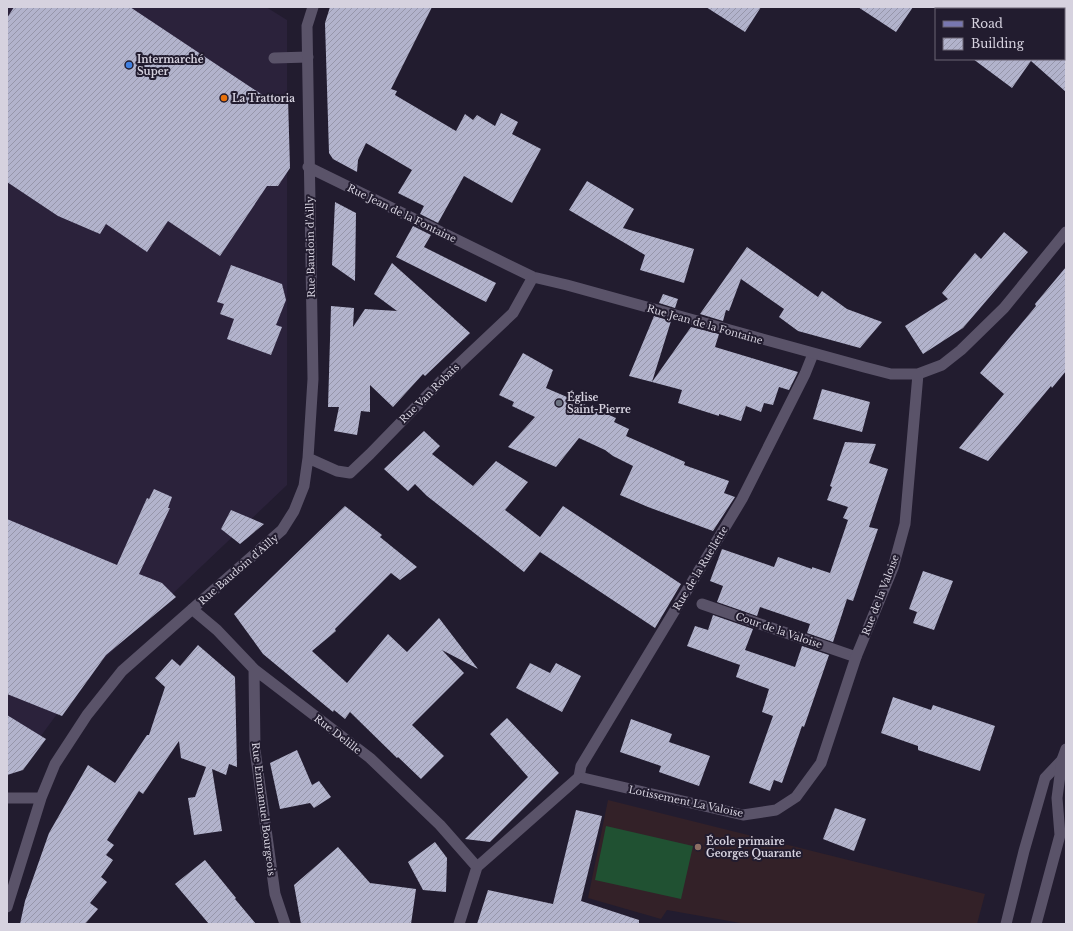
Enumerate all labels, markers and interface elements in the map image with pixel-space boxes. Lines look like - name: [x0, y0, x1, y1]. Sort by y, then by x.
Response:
- legend: [935, 8, 1065, 60]
- text: Road: [971, 16, 1003, 31]
- text: Building: [971, 36, 1025, 51]
- place label: Intermarché Super: [137, 53, 204, 78]
- marker: Intermarché Super: [124, 60, 134, 70]
- place label: La Trattoria: [232, 92, 295, 105]
- marker: La Trattoria: [219, 93, 229, 103]
- street label: Rue Jean de la Fontaine: [345, 181, 459, 246]
- street label: Rue Baudoin d'Ailly: [303, 195, 318, 298]
- street label: Rue Jean de la Fontaine: [645, 302, 765, 347]
- street label: Rue Van Robais: [397, 360, 462, 426]
- place label: Église Saint-Pierre: [567, 390, 631, 416]
- marker: Église Saint-Pierre: [554, 398, 564, 408]
- street label: Rue de la Ruellette: [670, 524, 731, 613]
- street label: Rue Baudoin d'Ailly: [196, 531, 281, 608]
- street label: Rue de la Valoise: [859, 553, 902, 637]
- street label: Cour de la Valoise: [734, 610, 824, 652]
- street label: Rue Delille: [311, 712, 364, 757]
- street label: Rue Emmanuel Bourgeois: [249, 741, 278, 877]
- street label: Lotissement La Valoise: [627, 783, 745, 820]
- place label: École primaire Georges Quarante: [706, 834, 802, 860]
- marker: École primaire Georges Quarante: [693, 842, 703, 852]

